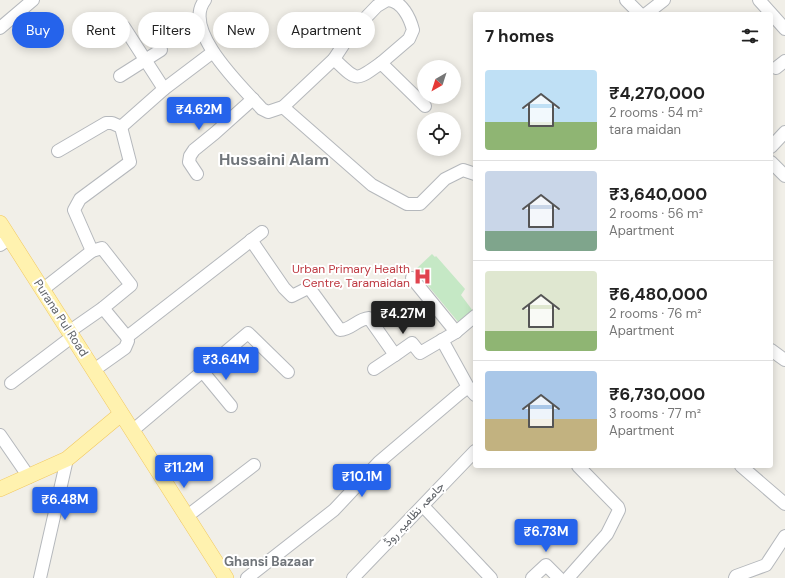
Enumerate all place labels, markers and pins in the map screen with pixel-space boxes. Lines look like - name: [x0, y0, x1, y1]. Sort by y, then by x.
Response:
- pin: ₹4.62M: [166, 97, 232, 131]
- place label: Urban Primary Health Centre, Taramaidan: [292, 261, 410, 291]
- hospital icon: Urban Primary Health Centre, Taramaidan: [413, 266, 433, 286]
- pin: ₹4.27M: [370, 301, 436, 335]
- pin: ₹3.64M: [193, 347, 259, 381]
- pin: ₹11.2M: [151, 455, 217, 489]
- pin: ₹10.1M: [329, 464, 395, 498]
- pin: ₹6.48M: [32, 487, 98, 521]
- pin: ₹6.73M: [513, 519, 579, 553]

